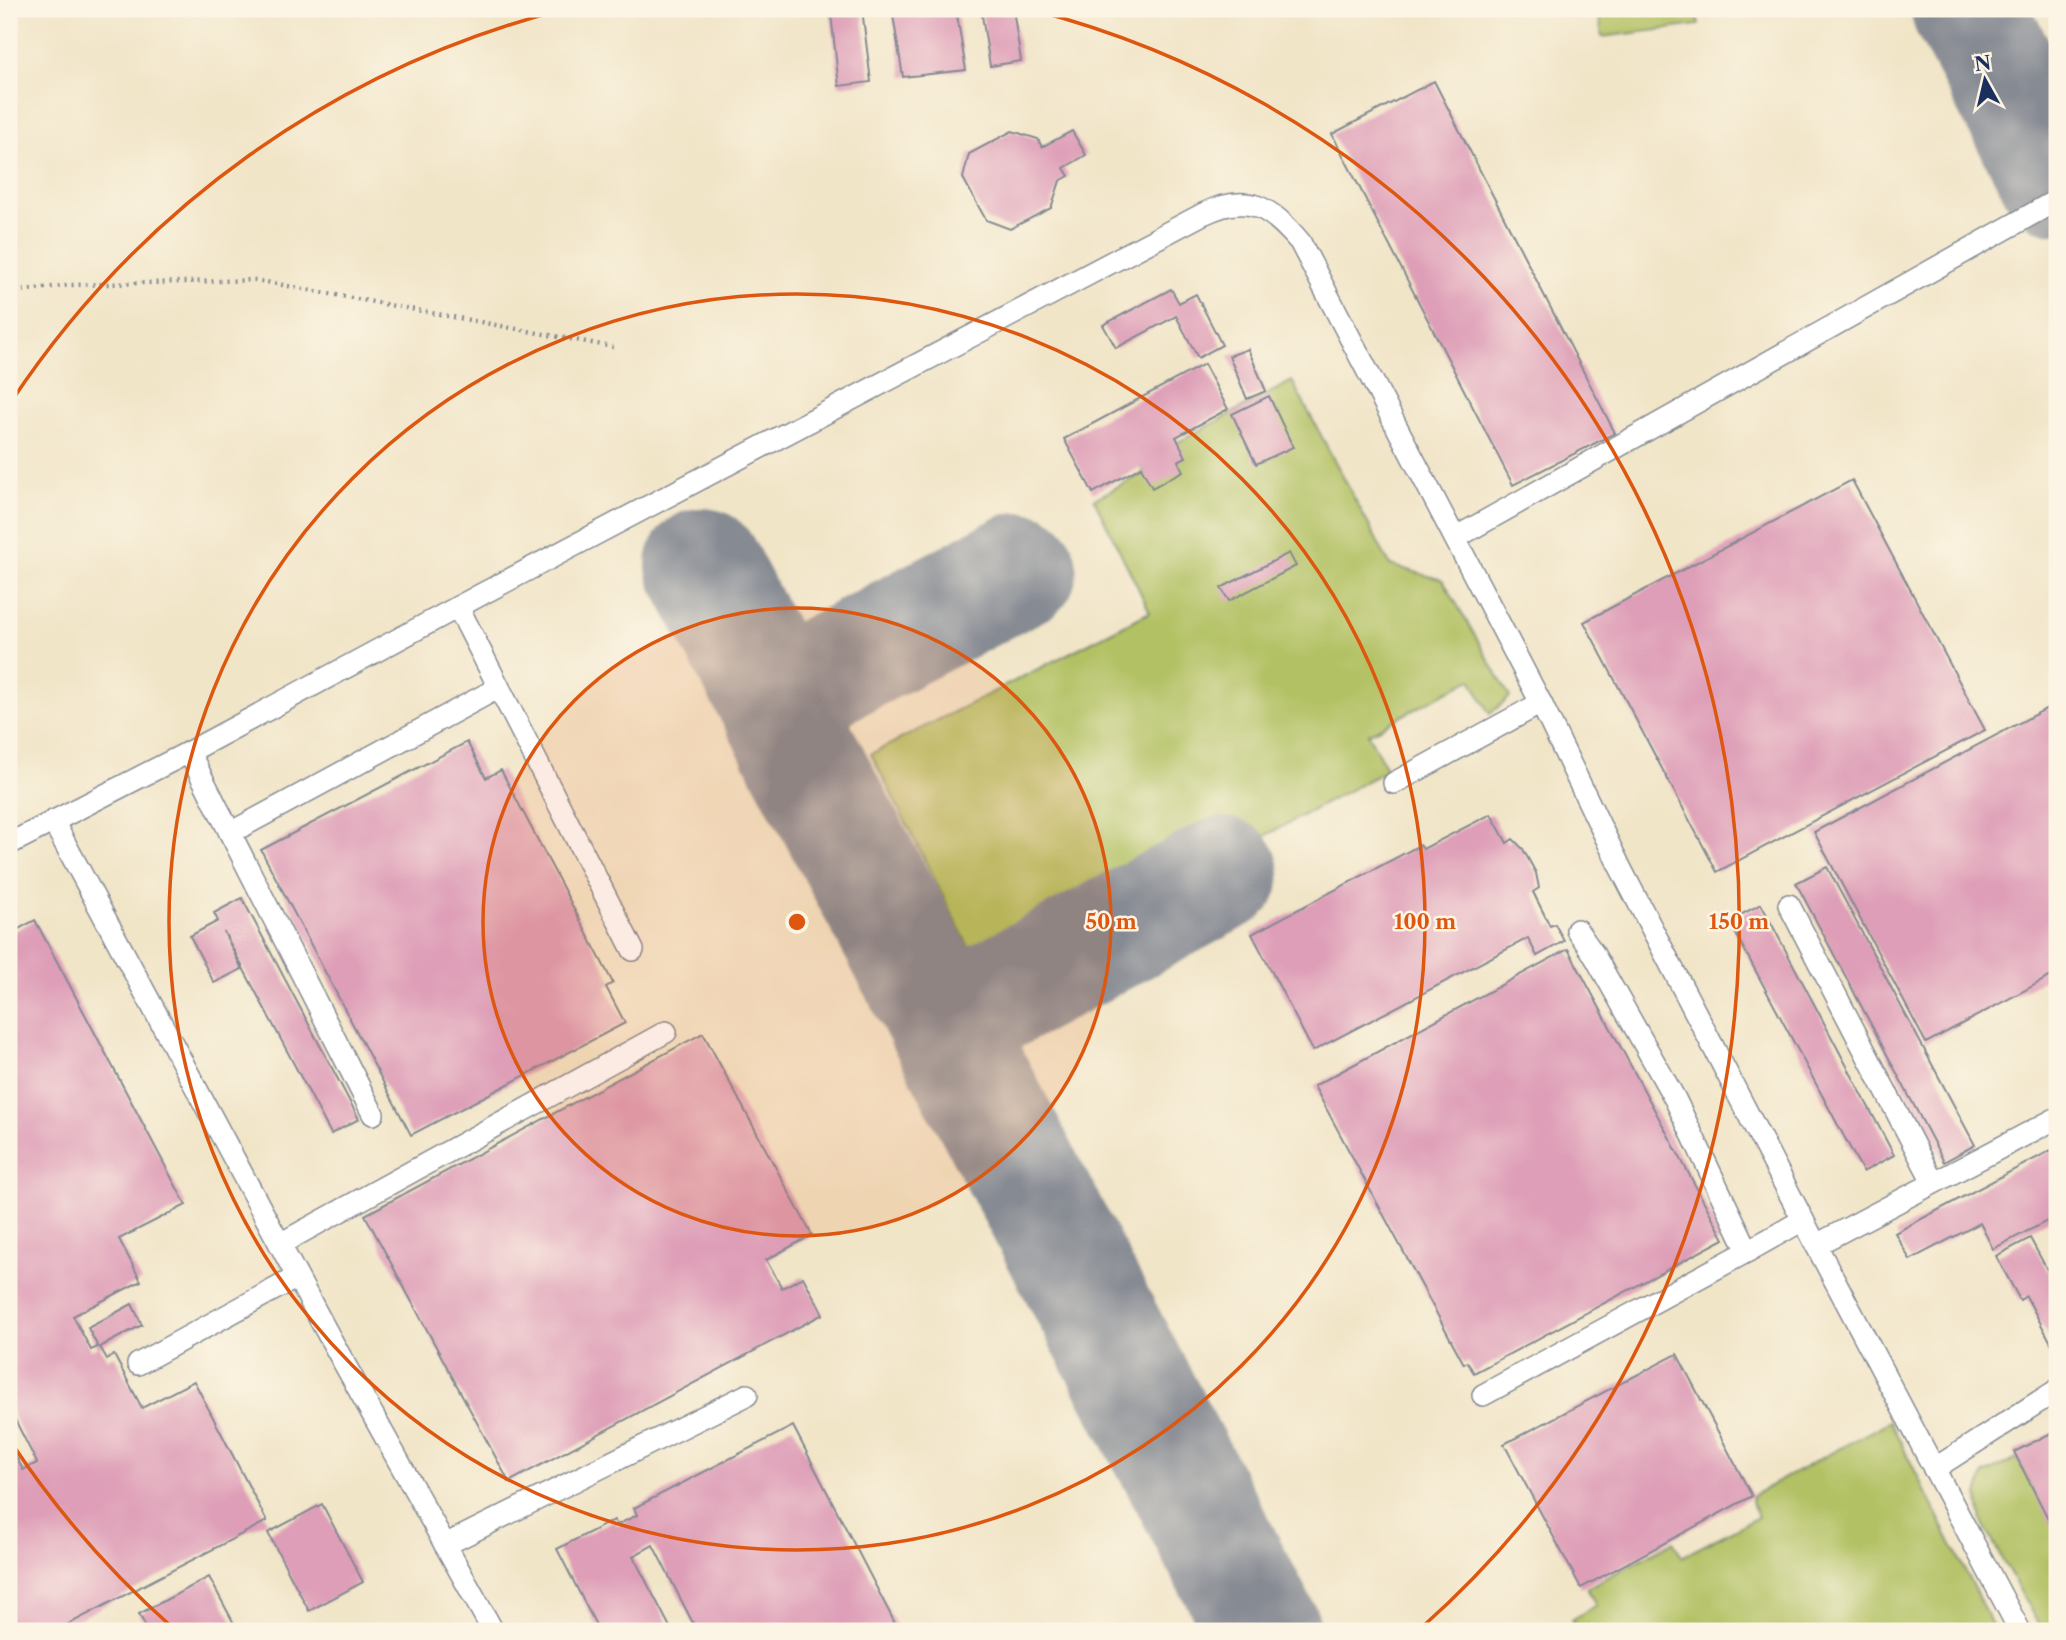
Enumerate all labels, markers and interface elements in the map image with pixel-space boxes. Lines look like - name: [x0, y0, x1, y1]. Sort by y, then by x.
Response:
- north arrow: [1951, 46, 2021, 116]
- text: N: [1973, 51, 1992, 76]
- text: 50 m: [1085, 909, 1137, 934]
- text: 100 m: [1394, 909, 1456, 934]
- text: 150 m: [1709, 909, 1769, 934]
- centre of rings: [785, 910, 809, 934]

